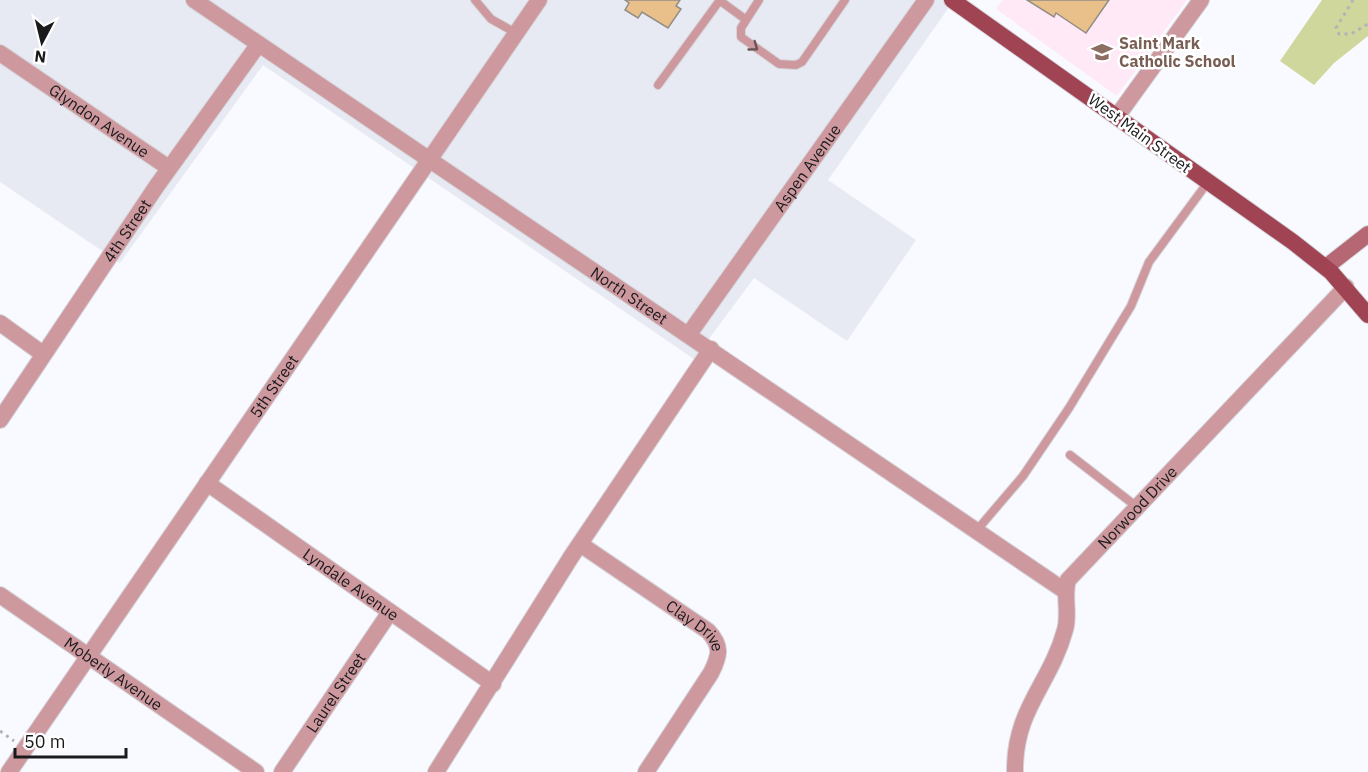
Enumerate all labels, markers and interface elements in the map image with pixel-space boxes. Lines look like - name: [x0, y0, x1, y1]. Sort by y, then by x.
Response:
- north arrow: [12, 12, 72, 72]
- place label: Saint Mark Catholic School: [1119, 33, 1235, 71]
- one-way arrow: [747, 40, 758, 51]
- school or university icon: Saint Mark Catholic School: [1090, 40, 1114, 64]
- text: N: [33, 46, 47, 68]
- street label: Glyndon Avenue: [45, 79, 153, 162]
- street label: West Main Street: [1085, 89, 1195, 177]
- street label: Aspen Avenue: [769, 120, 845, 215]
- street label: 4th Street: [98, 195, 155, 266]
- street label: North Street: [587, 262, 672, 329]
- street label: 5th Street: [245, 351, 303, 422]
- street label: Norwood Drive: [1093, 461, 1181, 553]
- street label: Lyndale Avenue: [299, 544, 403, 625]
- street label: Clay Drive: [662, 595, 728, 653]
- street label: Moberly Avenue: [60, 632, 167, 715]
- street label: Laurel Street: [302, 649, 370, 736]
- scale bar: [15, 721, 126, 759]
- text: 50 m: [24, 730, 66, 753]

